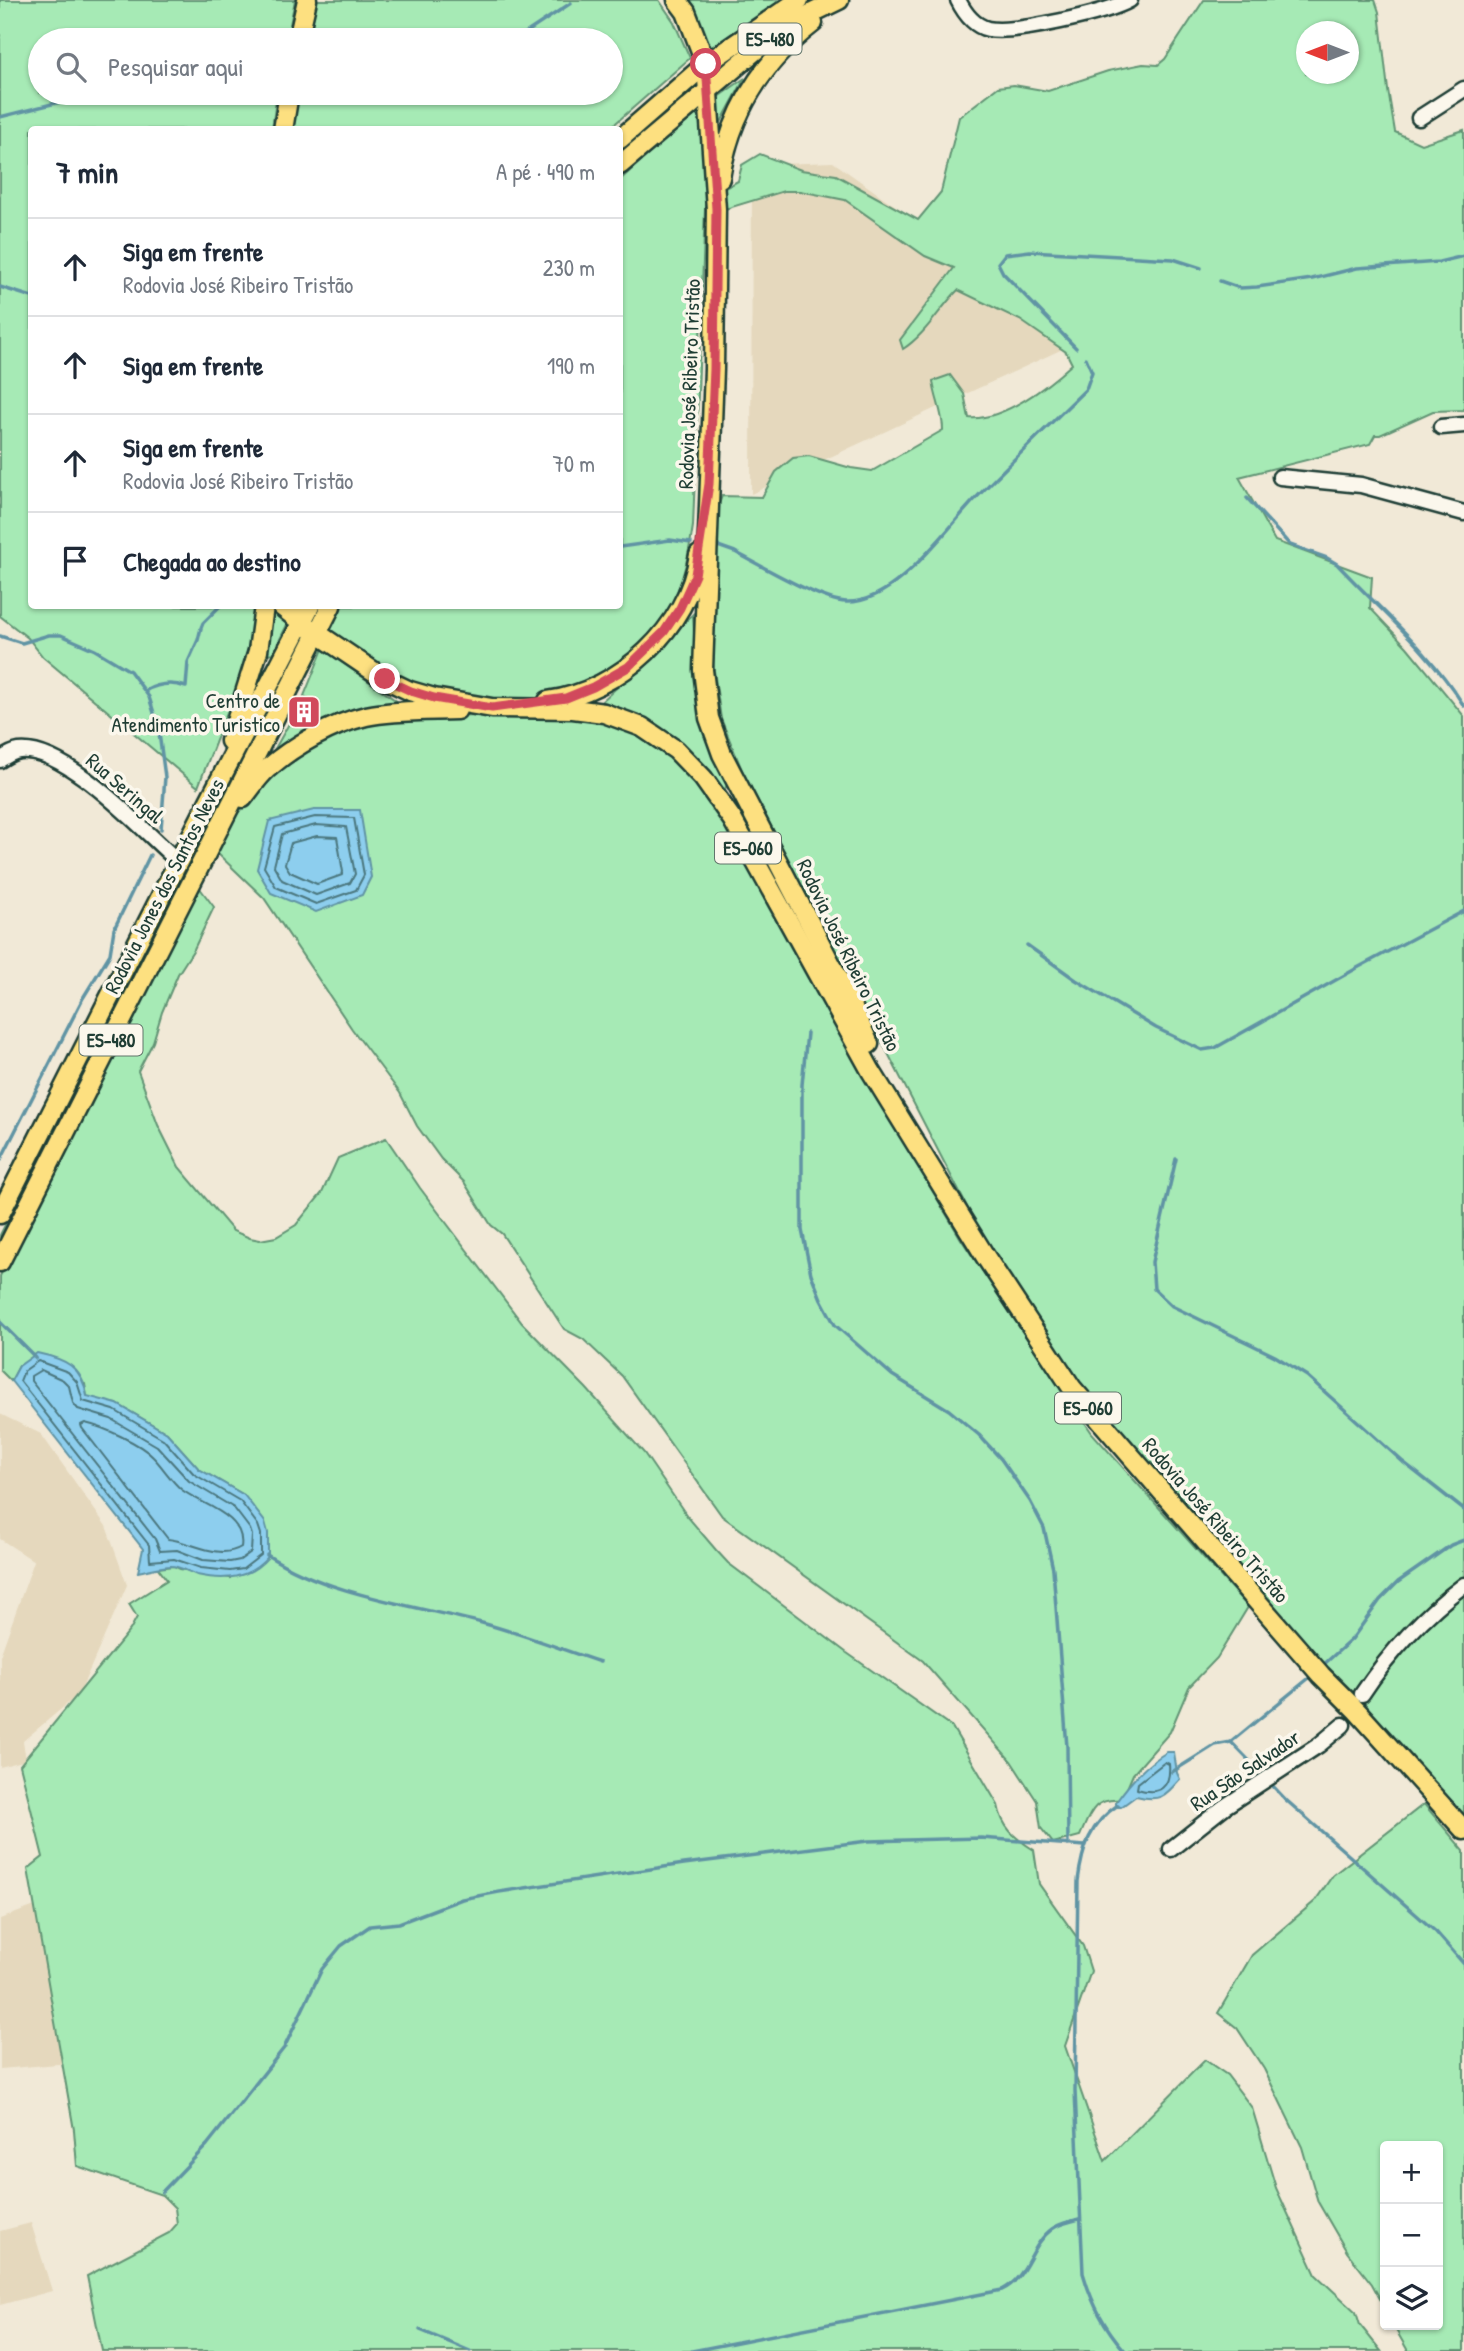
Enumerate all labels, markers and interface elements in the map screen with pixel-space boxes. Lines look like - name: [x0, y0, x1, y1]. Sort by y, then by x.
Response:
- north arrow: [1296, 21, 1359, 84]
- road number: ES-480: [738, 23, 802, 54]
- search box: [28, 28, 623, 105]
- icon: search: [52, 48, 90, 86]
- route start: [690, 48, 721, 79]
- text: Pesquisar aqui: [108, 49, 244, 84]
- text: 7 min: [56, 152, 118, 192]
- text: A pé · 490 m: [496, 156, 595, 187]
- text: Siga em frente: [123, 234, 263, 269]
- icon: ahead: [56, 248, 94, 286]
- text: 230 m: [543, 252, 595, 283]
- text: Rodovia José Ribeiro Tristão: [123, 269, 353, 300]
- street label: Rodovia José Ribeiro Tristão: [671, 278, 707, 490]
- icon: ahead: [56, 346, 94, 384]
- text: Siga em frente: [123, 348, 263, 383]
- text: 190 m: [547, 350, 595, 381]
- text: Siga em frente: [123, 430, 263, 465]
- icon: ahead: [56, 444, 94, 482]
- text: 70 m: [552, 448, 595, 479]
- text: Rodovia José Ribeiro Tristão: [123, 465, 353, 496]
- icon: arrive: [56, 542, 94, 580]
- text: Chegada ao destino: [123, 544, 301, 579]
- route end: [369, 663, 400, 694]
- place label: Centro de Atendimento Turistico: [111, 686, 280, 739]
- building icon: Centro de Atendimento Turistico: [285, 693, 323, 731]
- street label: Rua Seringal: [80, 746, 170, 830]
- street label: Rodovia Jones dos Santos Neves: [97, 774, 231, 998]
- road number: ES-060: [715, 832, 781, 863]
- street label: Rodovia José Ribeiro Tristão: [790, 854, 908, 1056]
- road number: ES-480: [80, 1024, 142, 1056]
- road number: ES-060: [1055, 1392, 1121, 1424]
- street label: Rodovia José Ribeiro Tristão: [1136, 1431, 1296, 1609]
- street label: Rua São Salvador: [1184, 1722, 1306, 1818]
- map controls: [1380, 2141, 1443, 2330]
- button: +: [1380, 2141, 1443, 2204]
- button: −: [1380, 2204, 1443, 2267]
- button: layers: [1380, 2267, 1443, 2330]

